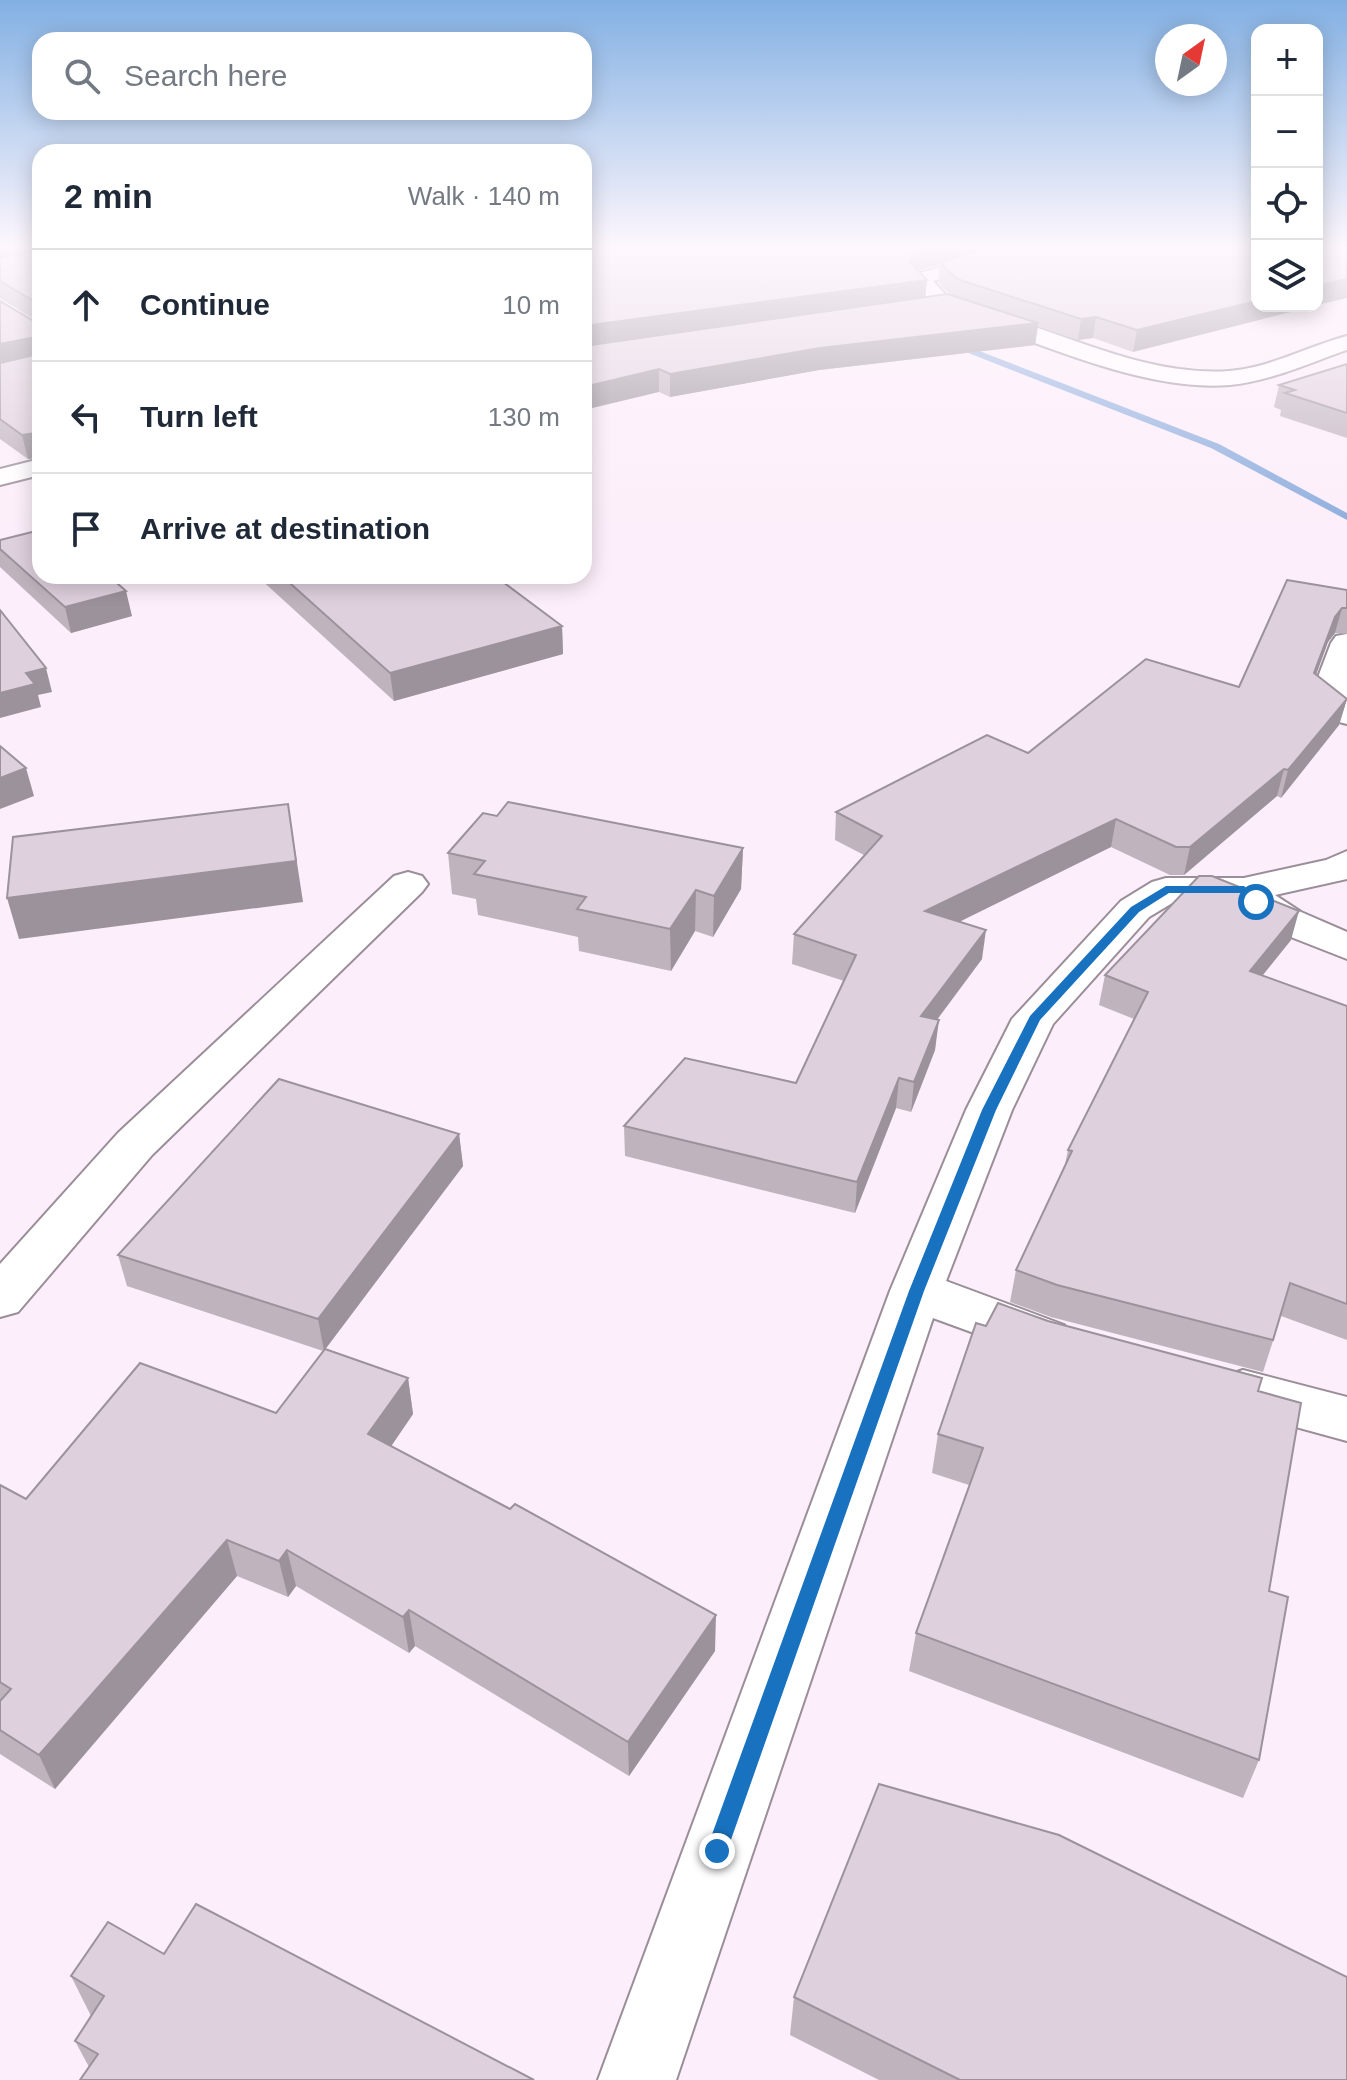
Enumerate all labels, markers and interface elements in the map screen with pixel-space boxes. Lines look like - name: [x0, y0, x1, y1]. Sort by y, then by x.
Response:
- north arrow: [1155, 24, 1227, 96]
- map controls: [1251, 24, 1323, 312]
- button: +: [1251, 24, 1323, 96]
- search box: [32, 32, 592, 120]
- icon: search: [60, 54, 104, 98]
- text: Search here: [124, 59, 287, 92]
- button: −: [1251, 96, 1323, 168]
- button: locate: [1251, 168, 1323, 240]
- text: 2 min: [64, 177, 153, 215]
- text: Walk · 140 m: [408, 181, 560, 211]
- button: layers: [1251, 240, 1323, 312]
- icon: ahead: [64, 283, 108, 327]
- text: Continue: [140, 288, 270, 321]
- text: 10 m: [502, 290, 560, 320]
- icon: left: [64, 395, 108, 439]
- text: Turn left: [140, 400, 258, 433]
- text: 130 m: [488, 402, 560, 432]
- icon: arrive: [64, 507, 108, 551]
- text: Arrive at destination: [140, 512, 430, 545]
- route start: [1238, 884, 1274, 920]
- route end: [699, 1833, 735, 1869]

